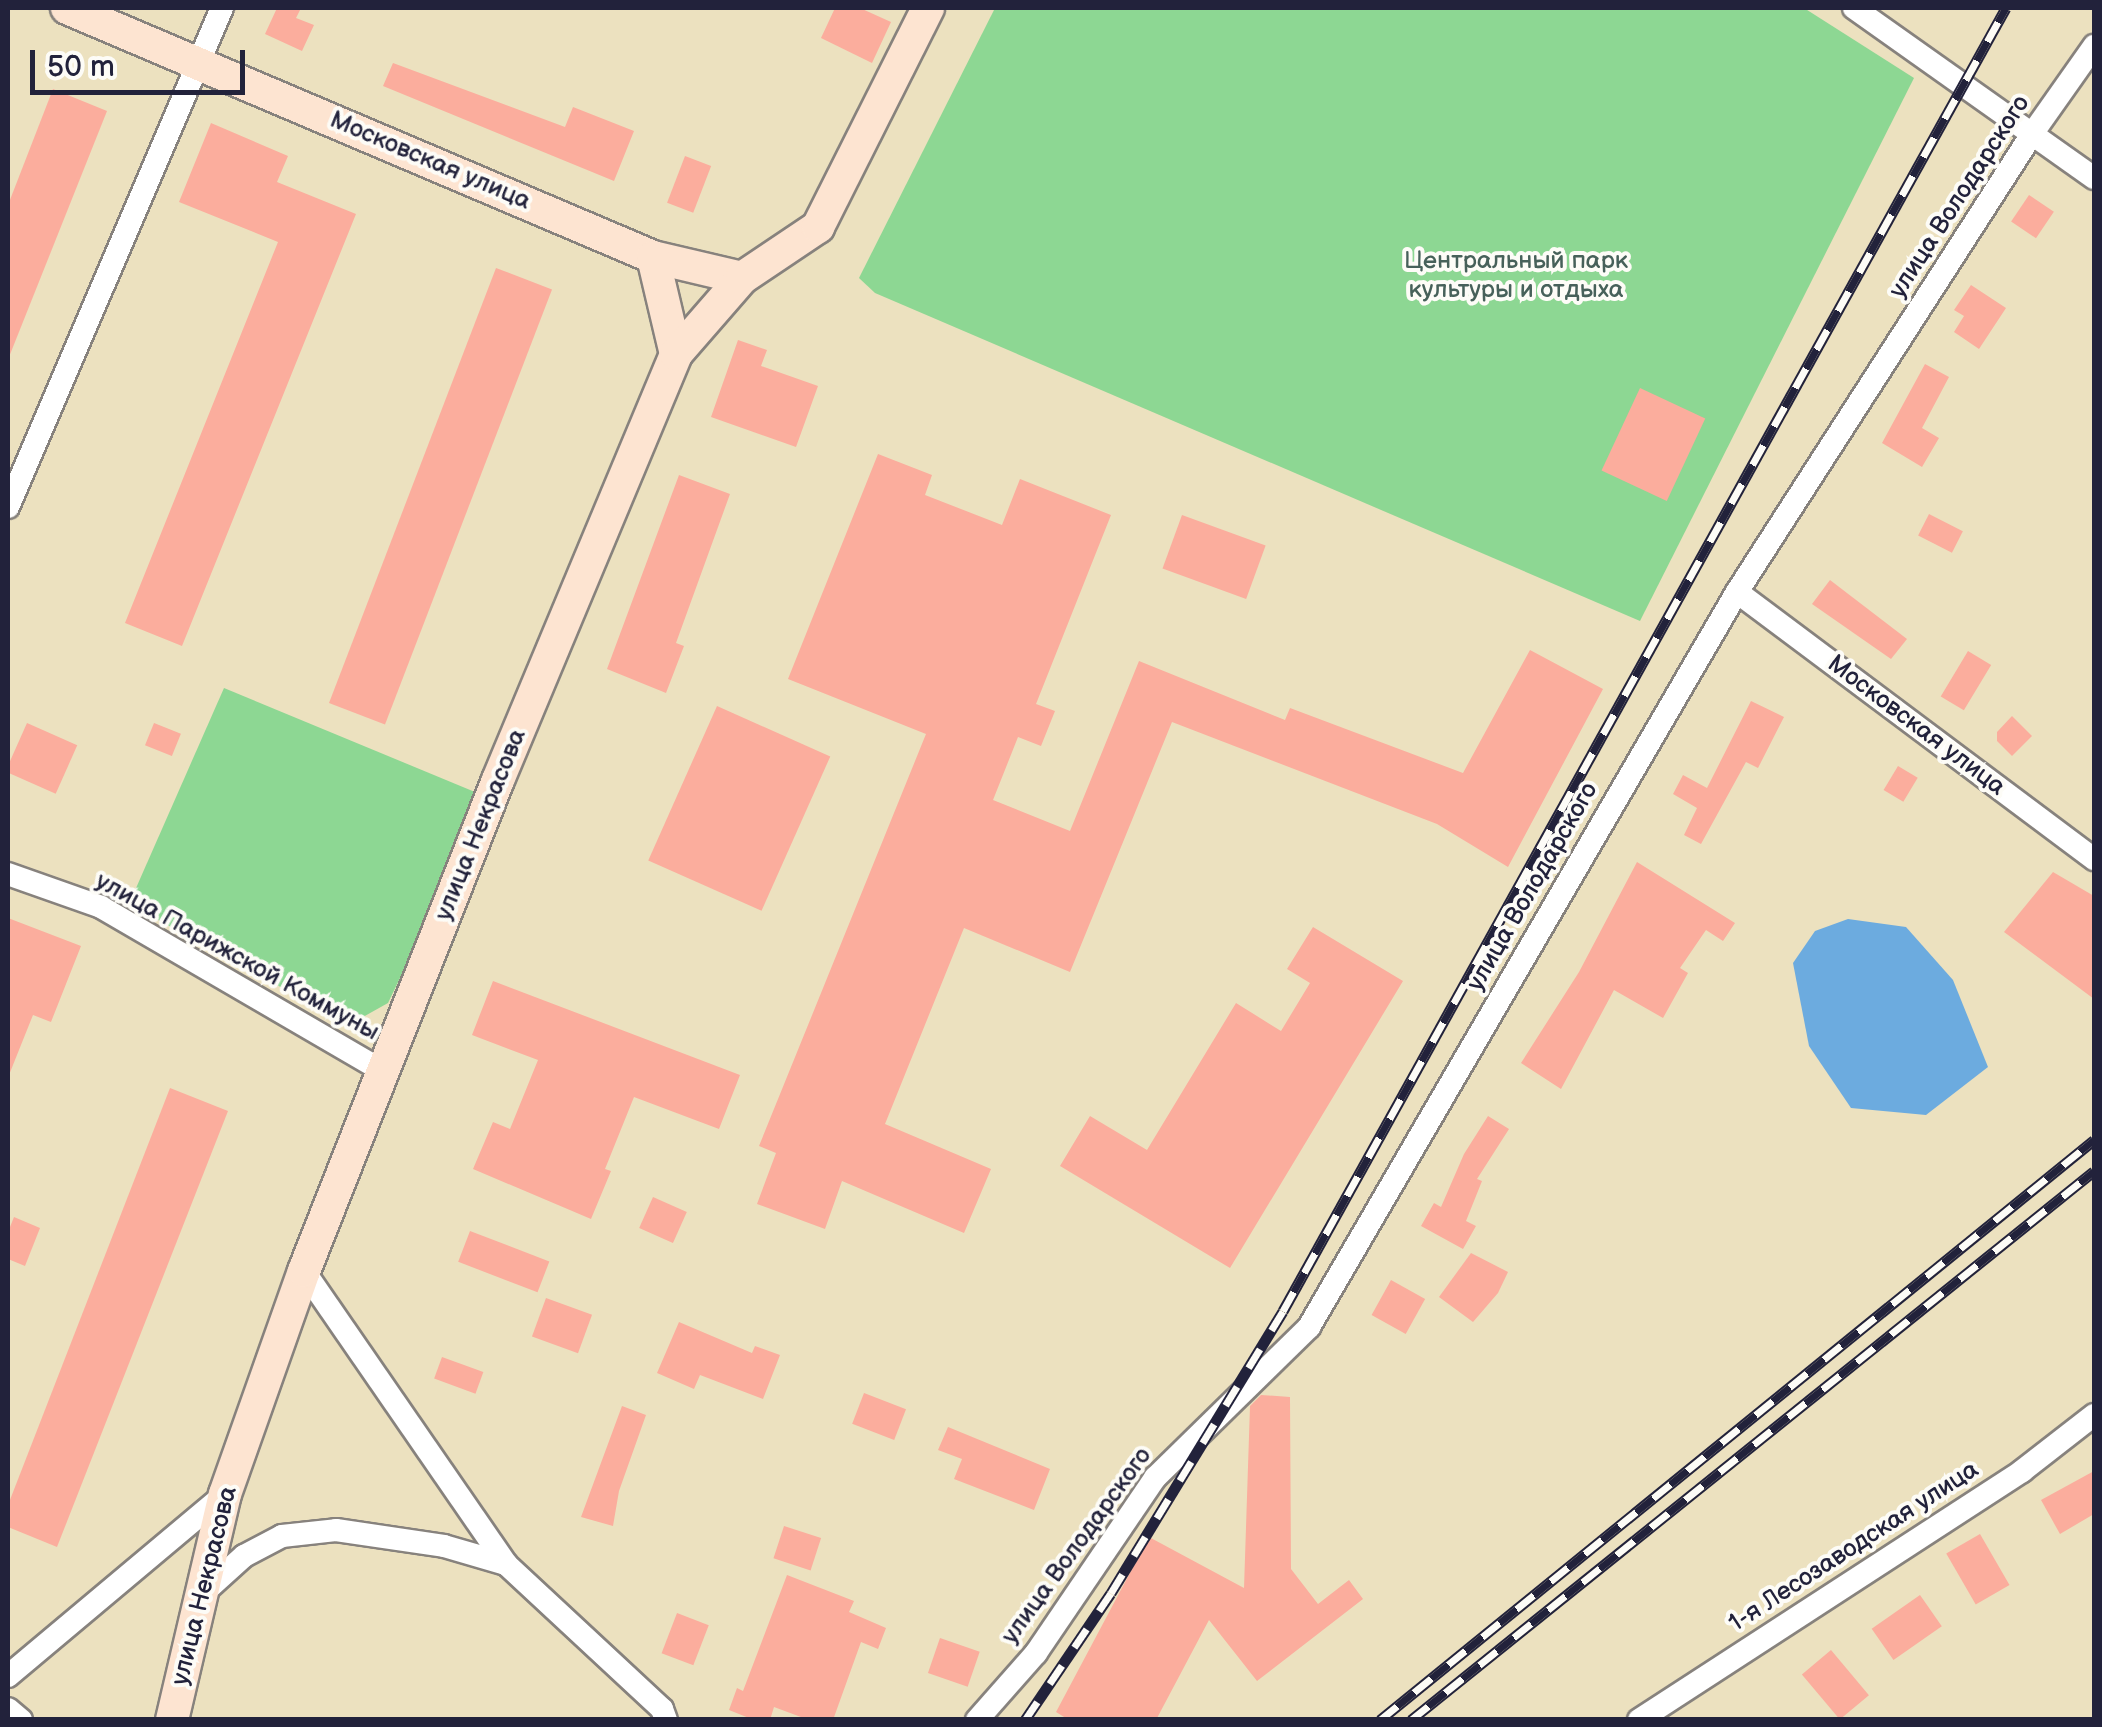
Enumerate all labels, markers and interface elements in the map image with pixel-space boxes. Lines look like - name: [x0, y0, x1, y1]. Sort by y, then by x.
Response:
- scale bar: [35, 30, 250, 92]
- text: 50 m: [47, 49, 115, 85]
- street label: улица Володарского: [1883, 90, 2037, 304]
- street label: Московская улица: [325, 105, 535, 217]
- park label: Центральный парк культуры и отдыха: [1404, 247, 1628, 306]
- street label: Московская улица: [1821, 649, 2011, 803]
- street label: улица Некрасова: [429, 725, 533, 925]
- street label: улица Володарского: [1461, 777, 1605, 997]
- street label: улица Парижской Коммуны: [90, 866, 384, 1048]
- street label: улица Володарского: [996, 1442, 1158, 1650]
- street label: 1-я Лесозаводская улица: [1724, 1455, 1984, 1639]
- street label: улица Некрасова: [166, 1484, 244, 1688]

